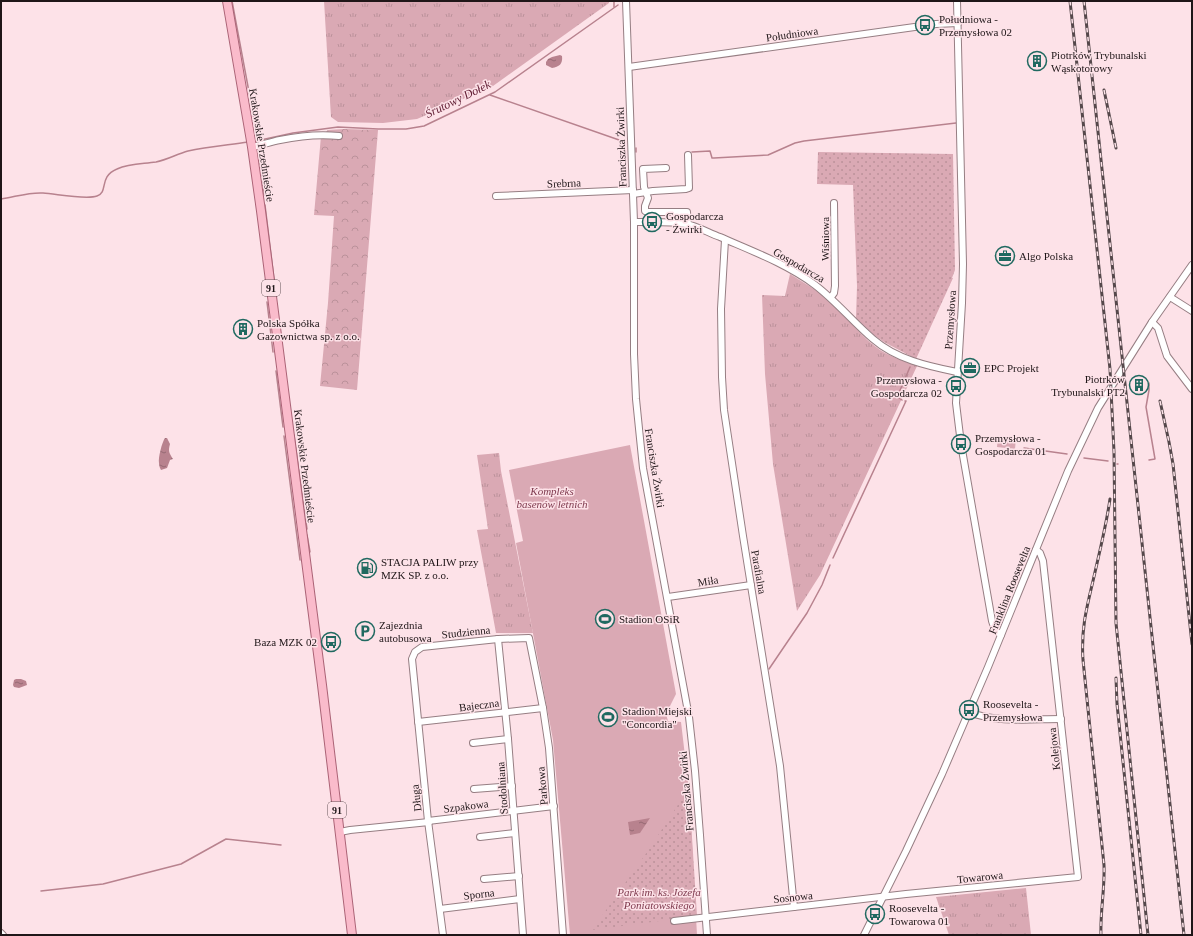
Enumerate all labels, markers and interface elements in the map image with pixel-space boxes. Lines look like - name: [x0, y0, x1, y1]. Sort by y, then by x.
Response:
- place label: Południowa - Przemysłowa 02: [939, 13, 1012, 38]
- bus stop icon: Południowa - Przemysłowa 02: [914, 14, 936, 36]
- street label: Południowa: [765, 24, 819, 44]
- place label: Piotrków Trybunalski Wąskotorowy: [1051, 49, 1147, 74]
- building icon: Piotrków Trybunalski Wąskotorowy: [1026, 50, 1048, 72]
- water label: Śrutowy Dołek: [423, 77, 494, 121]
- street label: Krakowskie Przedmieście: [247, 87, 277, 203]
- street label: Franciszka Żwirki: [614, 107, 628, 187]
- street label: Srebrna: [547, 176, 581, 190]
- place label: Gospodarcza - Żwirki: [666, 210, 724, 235]
- bus stop icon: Gospodarcza - Żwirki: [641, 211, 663, 233]
- street label: Wiśniowa: [819, 217, 831, 261]
- street label: Gospodarcza: [771, 245, 827, 285]
- office icon: Algo Polska: [994, 245, 1016, 267]
- place label: Algo Polska: [1019, 250, 1073, 262]
- road number: 91: [262, 280, 280, 296]
- street label: Przemysłowa: [942, 290, 958, 350]
- place label: Polska Spółka Gazownictwa sp. z o.o.: [257, 317, 360, 342]
- building icon: Polska Spółka Gazownictwa sp. z o.o.: [232, 318, 254, 340]
- office icon: EPC Projekt: [959, 357, 981, 379]
- place label: EPC Projekt: [984, 362, 1039, 374]
- place label: Piotrków Trybunalski PT2: [1051, 373, 1125, 398]
- place label: Przemysłowa - Gospodarcza 02: [871, 374, 942, 399]
- building icon: Piotrków Trybunalski PT2: [1128, 374, 1150, 396]
- bus stop icon: Przemysłowa - Gospodarcza 02: [945, 375, 967, 397]
- street label: Krakowskie Przedmieście: [292, 408, 318, 524]
- street label: Franciszka Żwirki: [643, 427, 667, 509]
- place label: Przemysłowa - Gospodarcza 01: [975, 432, 1046, 457]
- bus stop icon: Przemysłowa - Gospodarcza 01: [950, 433, 972, 455]
- park label: Kompleks basenów letnich: [516, 485, 588, 510]
- street label: Franklina Roosevelta: [986, 544, 1032, 636]
- street label: Parafialna: [749, 549, 769, 595]
- place label: STACJA PALIW przy MZK SP. z o.o.: [381, 556, 479, 581]
- fuel station icon: STACJA PALIW przy MZK SP. z o.o.: [356, 557, 378, 579]
- street label: Miła: [697, 573, 719, 589]
- sports icon: Stadion OSiR: [594, 608, 616, 630]
- place label: Stadion OSiR: [619, 613, 680, 625]
- place label: Zajezdnia autobusowa: [379, 619, 432, 644]
- parking icon: Zajezdnia autobusowa: [354, 620, 376, 642]
- street label: Studzienna: [441, 623, 491, 641]
- bus stop icon: Baza MZK 02: [320, 631, 342, 653]
- place label: Baza MZK 02: [254, 636, 317, 648]
- street label: Bajeczna: [458, 697, 500, 713]
- place label: Roosevelta - Przemysłowa: [983, 698, 1042, 723]
- bus stop icon: Roosevelta - Przemysłowa: [958, 699, 980, 721]
- place label: Stadion Miejski "Concordia": [622, 705, 692, 730]
- sports icon: Stadion Miejski "Concordia": [597, 706, 619, 728]
- street label: Kolejowa: [1046, 727, 1062, 771]
- street label: Franciszka Żwirki: [677, 750, 695, 832]
- street label: Stodolniana: [494, 761, 510, 815]
- street label: Parkowa: [534, 766, 550, 806]
- street label: Długa: [409, 784, 423, 812]
- street label: Szpakowa: [443, 797, 489, 815]
- road number: 91: [328, 802, 346, 818]
- street label: Towarowa: [956, 869, 1004, 885]
- street label: Sporna: [463, 886, 495, 902]
- park label: Park im. ks. Józefa Poniatowskiego: [616, 886, 701, 911]
- street label: Sosnowa: [773, 889, 813, 905]
- place label: Roosevelta - Towarowa 01: [889, 902, 949, 927]
- bus stop icon: Roosevelta - Towarowa 01: [864, 903, 886, 925]

